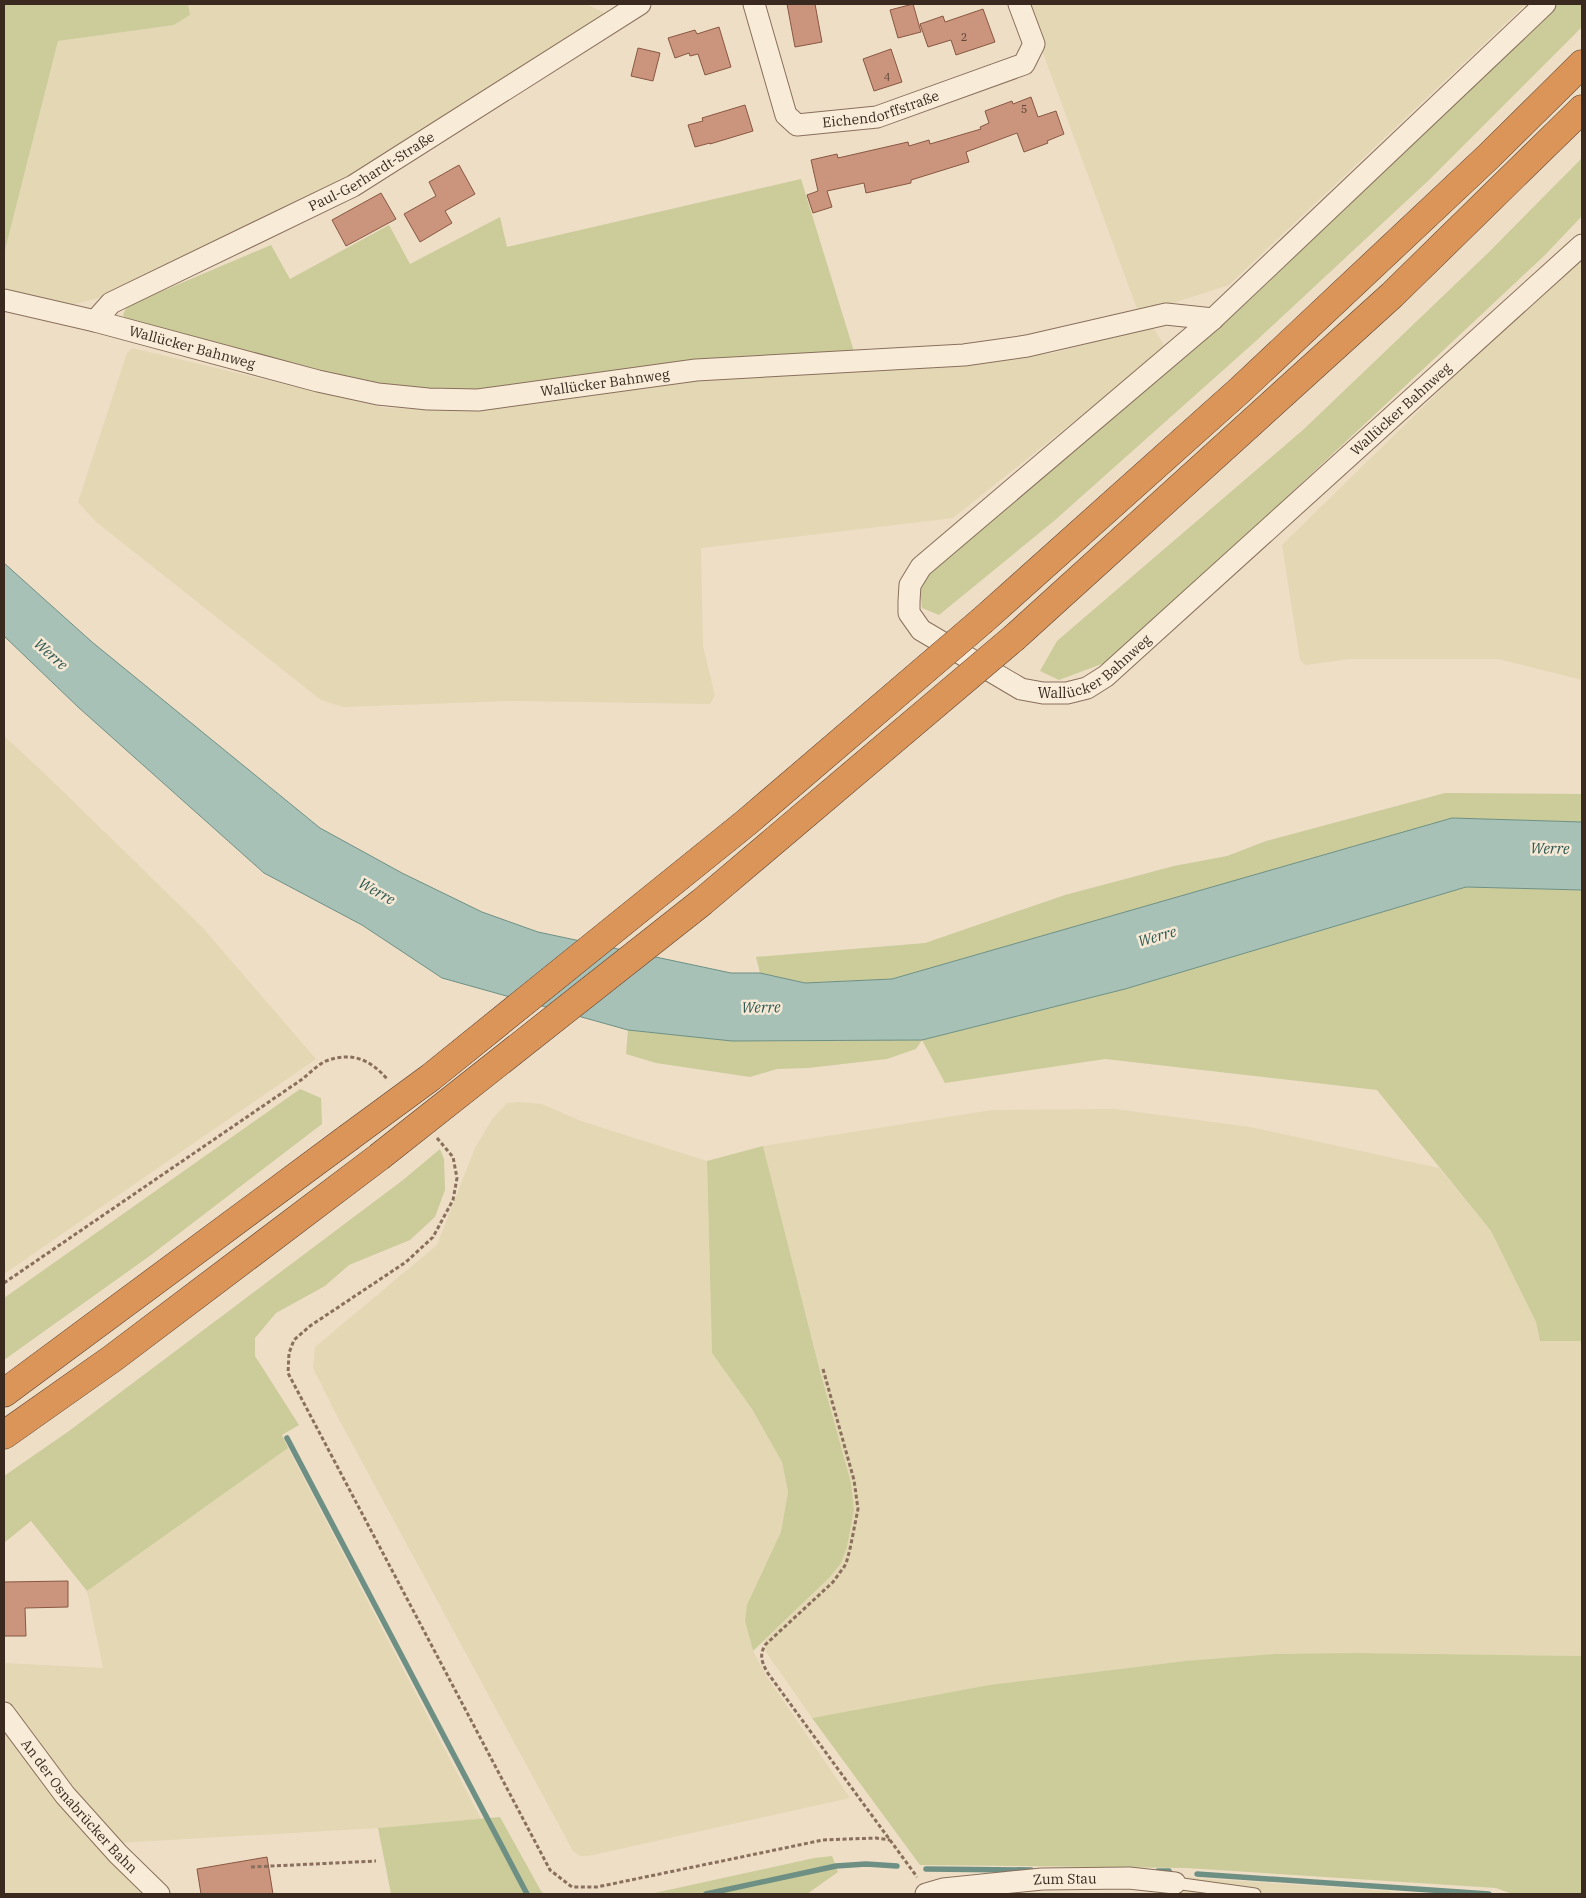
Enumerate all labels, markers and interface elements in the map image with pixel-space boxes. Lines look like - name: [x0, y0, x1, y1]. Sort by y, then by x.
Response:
- house number: 2: [961, 30, 967, 44]
- house number: 4: [884, 70, 891, 84]
- street label: Eichendorffstraße: [821, 86, 942, 131]
- house number: 5: [1021, 102, 1027, 116]
- street label: Paul-Gerhardt-Straße: [305, 128, 438, 215]
- street label: Wallücker Bahnweg: [127, 322, 258, 373]
- street label: Wallücker Bahnweg: [1347, 358, 1455, 459]
- street label: Wallücker Bahnweg: [539, 365, 671, 400]
- street label: Wallücker Bahnweg: [1038, 630, 1155, 702]
- water label: Werre: [30, 634, 72, 674]
- water label: Werre: [1530, 838, 1570, 858]
- water label: Werre: [355, 873, 399, 909]
- water label: Werre: [1136, 921, 1179, 951]
- water label: Werre: [741, 997, 781, 1017]
- street label: An der Osnabrücker Bahn: [17, 1735, 142, 1877]
- street label: Zum Stau: [1032, 1869, 1097, 1889]

